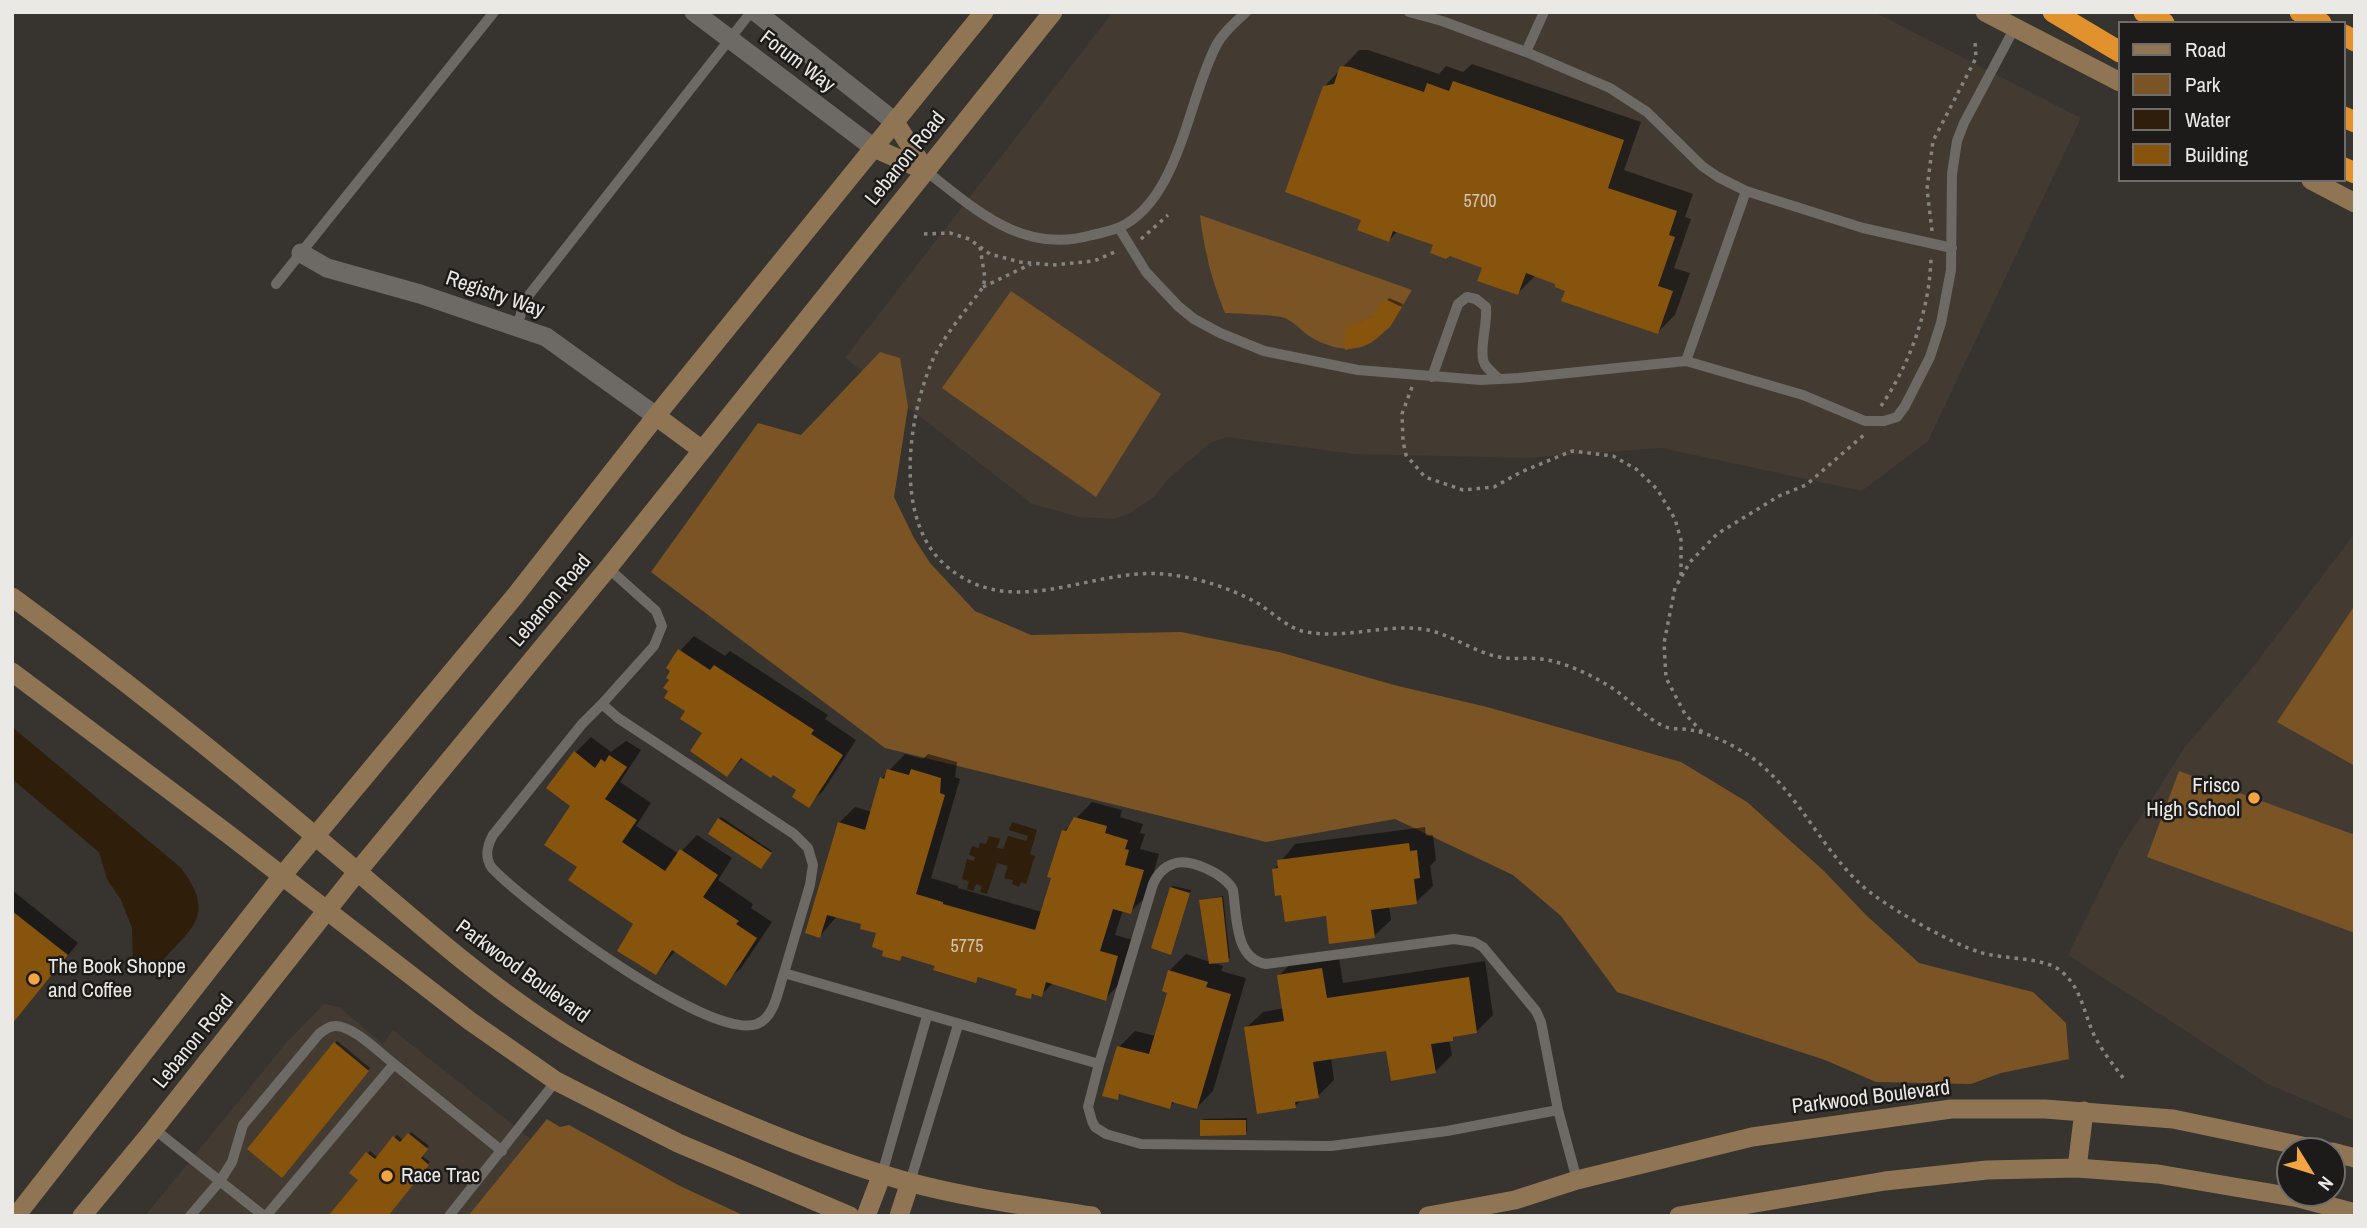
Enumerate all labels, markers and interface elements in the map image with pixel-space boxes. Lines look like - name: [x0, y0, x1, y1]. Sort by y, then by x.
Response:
- legend: [2118, 21, 2346, 182]
- street label: Forum Way: [754, 26, 840, 98]
- text: Road: [2185, 35, 2226, 64]
- text: Park: [2185, 70, 2220, 99]
- text: Water: [2185, 105, 2230, 134]
- street label: Lebanon Road: [861, 107, 951, 211]
- text: Building: [2185, 140, 2248, 169]
- house number: 5700: [1464, 191, 1496, 213]
- street label: Registry Way: [442, 266, 548, 324]
- street label: Lebanon Road: [505, 550, 597, 652]
- place label: Frisco High School: [2146, 773, 2240, 823]
- marker: Frisco High School: [2246, 790, 2262, 806]
- street label: Parkwood Boulevard: [450, 915, 594, 1029]
- house number: 5775: [951, 936, 983, 958]
- place label: The Book Shoppe and Coffee: [48, 954, 186, 1004]
- marker: The Book Shoppe and Coffee: [26, 971, 42, 987]
- street label: Lebanon Road: [149, 990, 239, 1094]
- street label: Parkwood Boulevard: [1791, 1076, 1951, 1120]
- north arrow: [2276, 1137, 2346, 1207]
- place label: Race Trac: [401, 1163, 480, 1189]
- marker: Race Trac: [379, 1168, 395, 1184]
- text: N: [2312, 1171, 2340, 1196]

